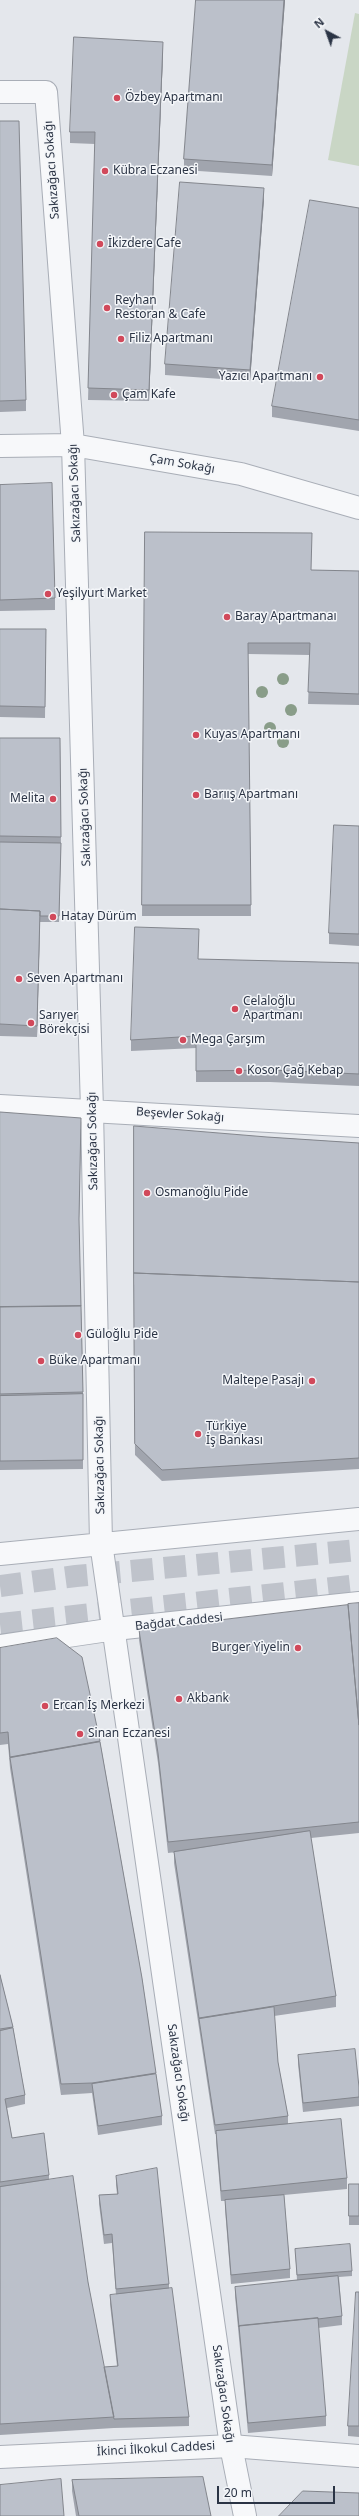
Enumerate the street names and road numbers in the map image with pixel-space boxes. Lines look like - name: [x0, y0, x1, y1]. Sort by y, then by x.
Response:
- street label: Sakızağacı Sokağı: [41, 120, 63, 220]
- street label: Sakızağacı Sokağı: [66, 443, 84, 543]
- street label: Çam Sokağı: [148, 451, 216, 477]
- street label: Sakızağacı Sokağı: [76, 767, 94, 867]
- street label: Sakızağacı Sokağı: [85, 1092, 101, 1190]
- street label: Beşevler Sokağı: [135, 1105, 225, 1125]
- street label: Sakızağacı Sokağı: [92, 1416, 108, 1514]
- street label: Bağdat Caddesi: [134, 1610, 224, 1634]
- street label: Sakızağacı Sokağı: [164, 2023, 192, 2123]
- street label: Sakızağacı Sokağı: [209, 2344, 237, 2444]
- street label: İkinci İlkokul Caddesi: [96, 2439, 216, 2459]

